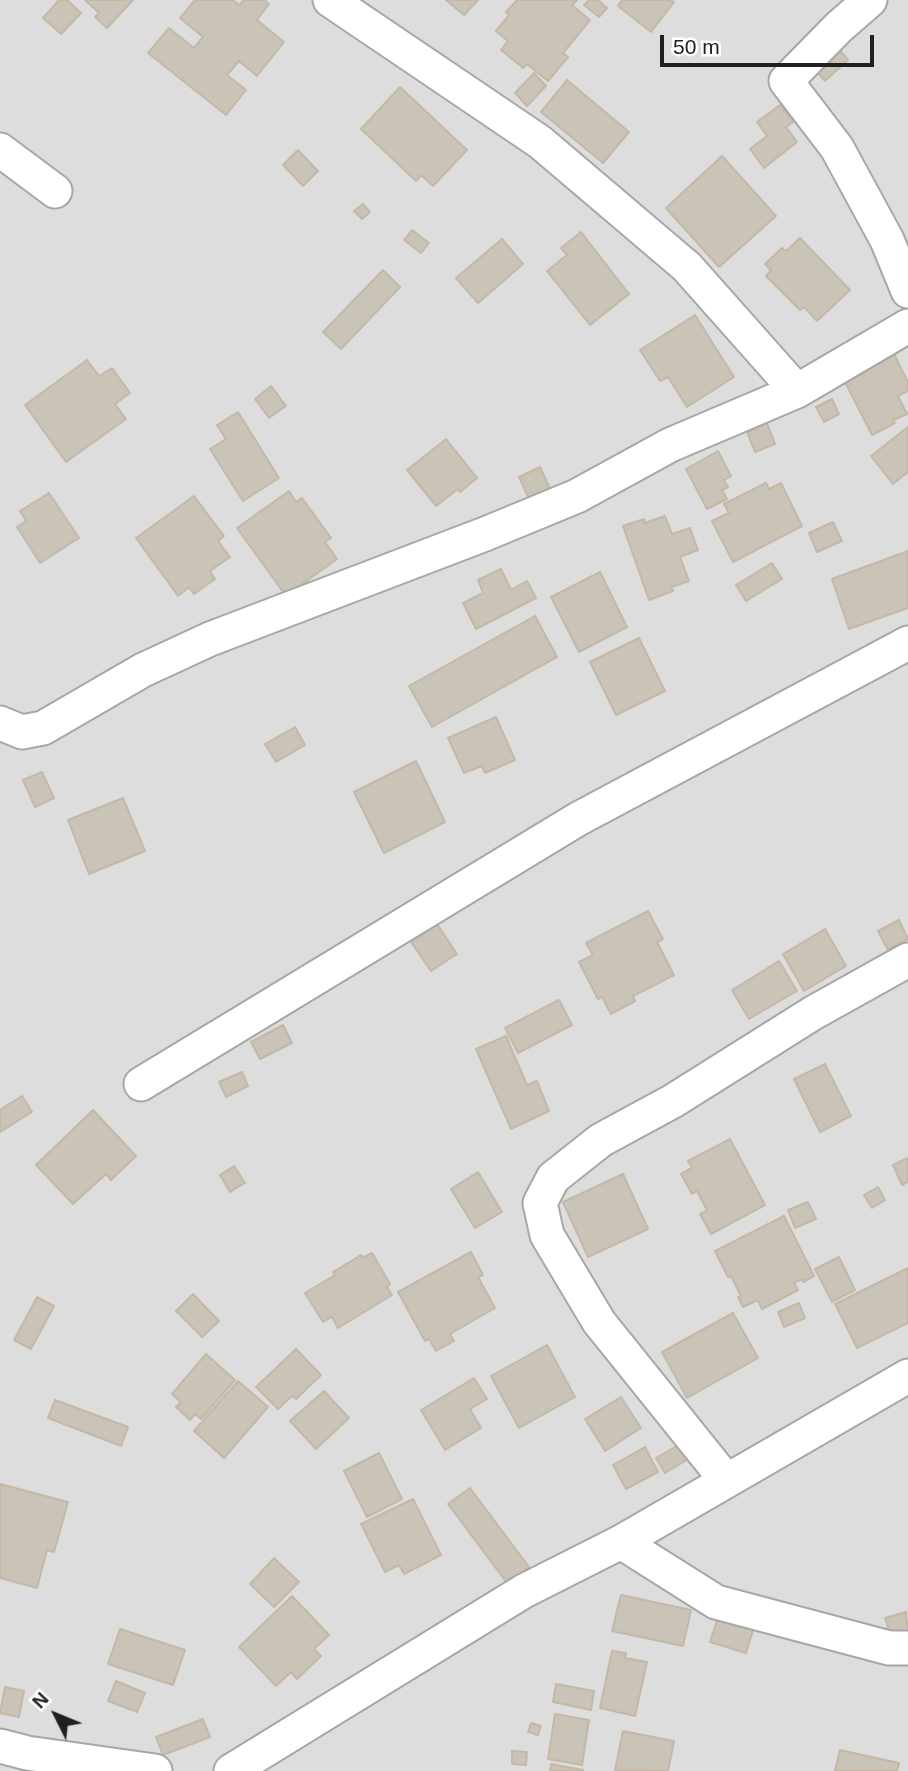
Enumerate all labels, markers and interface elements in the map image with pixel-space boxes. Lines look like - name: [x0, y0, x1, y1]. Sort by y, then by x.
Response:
- scale bar: [663, 21, 876, 65]
- text: 50 m: [673, 35, 720, 58]
- north arrow: [21, 1680, 91, 1750]
- text: N: [28, 1688, 53, 1713]

